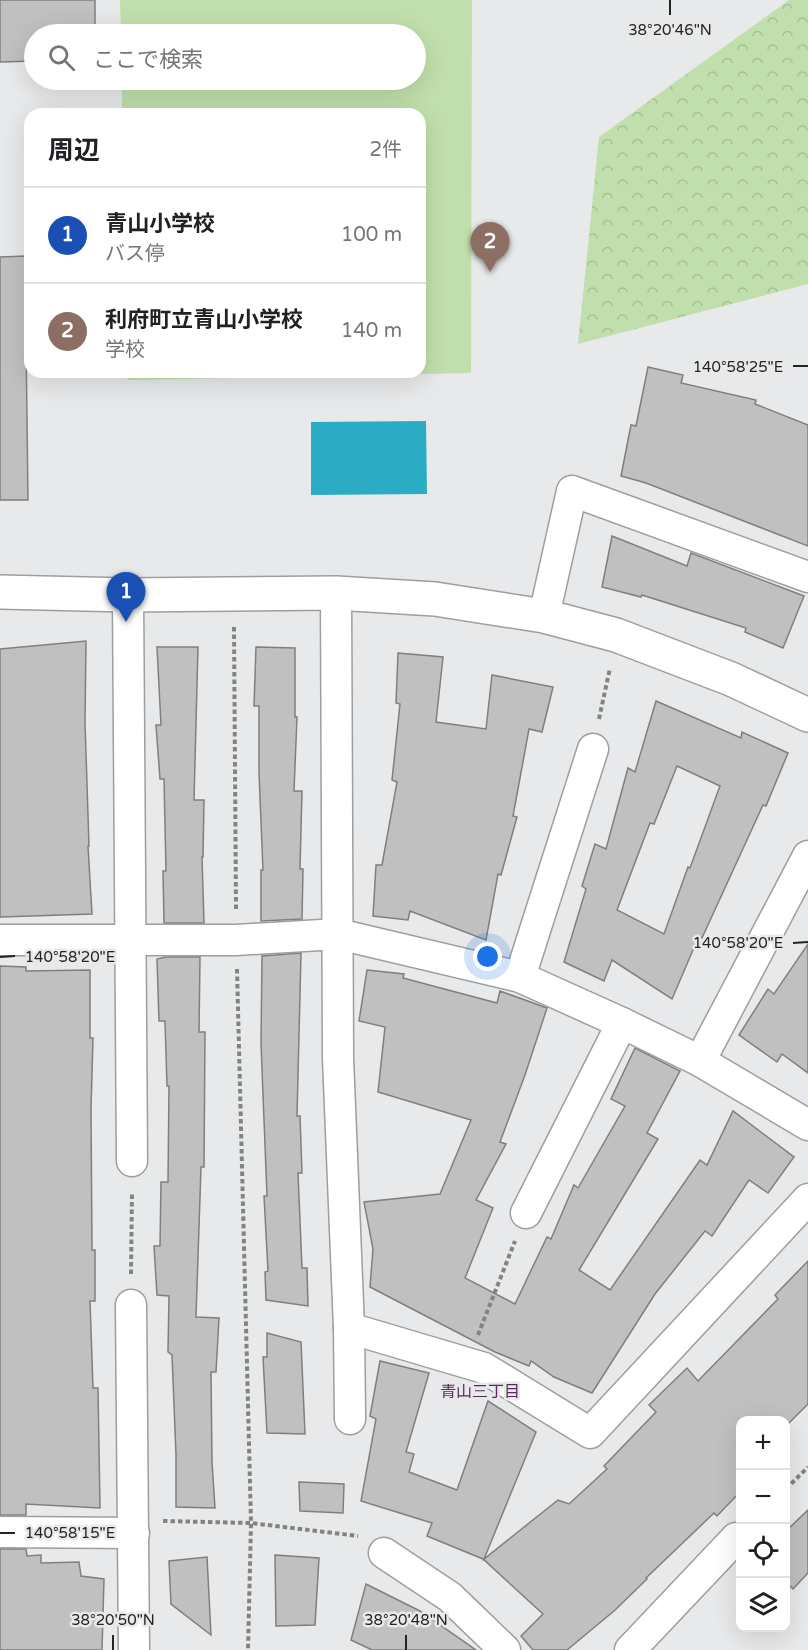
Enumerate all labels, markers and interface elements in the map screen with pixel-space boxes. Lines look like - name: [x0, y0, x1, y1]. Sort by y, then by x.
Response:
- text: 38°20'46"N: [628, 21, 712, 39]
- search box: [24, 24, 426, 90]
- icon: search: [45, 41, 78, 74]
- text: ここで検索: [93, 47, 203, 73]
- text: 周辺: [48, 135, 100, 166]
- text: 2件: [369, 138, 402, 162]
- text: 青山小学校: [105, 211, 215, 237]
- pin: 2: [470, 222, 510, 272]
- text: 1: [61, 223, 74, 247]
- text: 100 m: [341, 223, 402, 247]
- text: バス停: [105, 242, 165, 266]
- text: 利府町立青山小学校: [105, 307, 303, 333]
- text: 2: [61, 319, 74, 343]
- text: 140 m: [341, 319, 402, 343]
- text: 学校: [105, 338, 145, 362]
- text: 140°58'25"E: [693, 358, 783, 376]
- pin: 1: [106, 572, 146, 622]
- text: 140°58'20"E: [693, 934, 783, 952]
- your location: [473, 942, 502, 971]
- text: 140°58'20"E: [25, 948, 115, 966]
- district label: 青山三丁目: [440, 1382, 520, 1402]
- map controls: [736, 1416, 790, 1632]
- button: +: [736, 1416, 790, 1470]
- button: −: [736, 1470, 790, 1524]
- text: 140°58'15"E: [25, 1524, 115, 1542]
- button: locate: [736, 1524, 790, 1578]
- button: layers: [736, 1578, 790, 1632]
- text: 38°20'50"N: [71, 1611, 155, 1629]
- text: 38°20'48"N: [364, 1611, 448, 1629]

